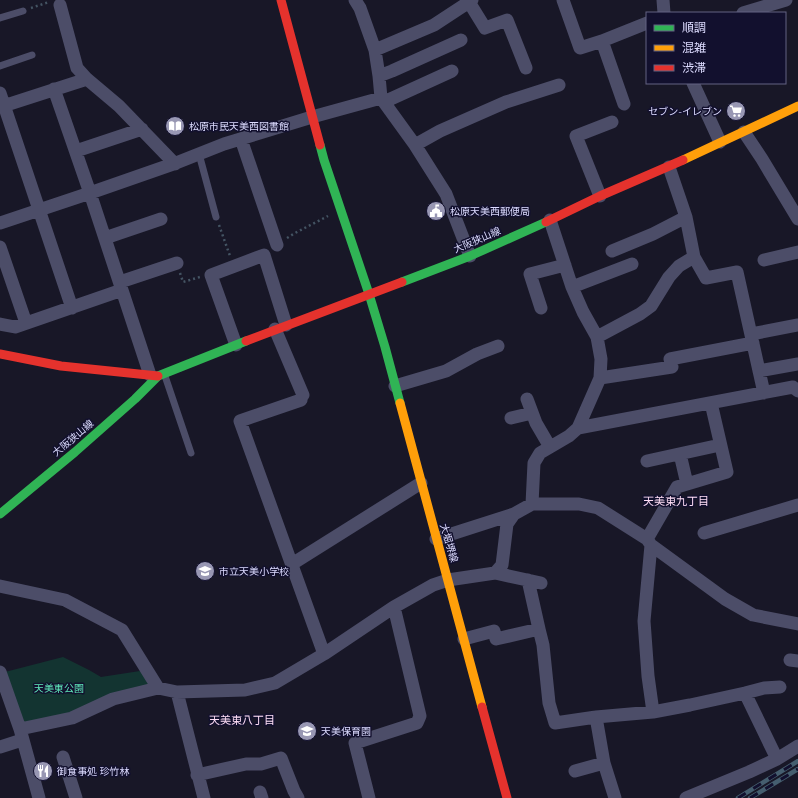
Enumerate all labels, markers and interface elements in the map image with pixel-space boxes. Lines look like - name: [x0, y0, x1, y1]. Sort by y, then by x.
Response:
- legend: [646, 12, 786, 84]
- text: 順調: [682, 20, 706, 35]
- text: 混雑: [682, 40, 706, 55]
- text: 渋滞: [682, 60, 706, 75]
- supermarket icon: セブン-イレブン: [725, 100, 747, 122]
- place label: セブン-イレブン: [648, 105, 722, 118]
- library icon: 松原市民天美西図書館: [164, 115, 186, 137]
- place label: 松原市民天美西図書館: [189, 120, 289, 133]
- public building icon: 松原天美西郵便局: [425, 200, 447, 222]
- place label: 松原天美西郵便局: [450, 205, 530, 218]
- street label: 大阪狭山線: [451, 224, 503, 256]
- street label: 大阪狭山線: [50, 417, 96, 459]
- district label: 天美東九丁目: [643, 494, 709, 508]
- street label: 大堀堺線: [437, 522, 461, 564]
- school or university icon: 市立天美小学校: [194, 560, 216, 582]
- place label: 市立天美小学校: [219, 565, 289, 578]
- park label: 天美東公園: [34, 682, 84, 695]
- district label: 天美東八丁目: [209, 713, 275, 727]
- school or university icon: 天美保育園: [296, 720, 318, 742]
- place label: 天美保育園: [321, 725, 371, 738]
- restaurant icon: 御食事処 珍竹林: [32, 760, 54, 782]
- place label: 御食事処 珍竹林: [57, 765, 130, 778]

